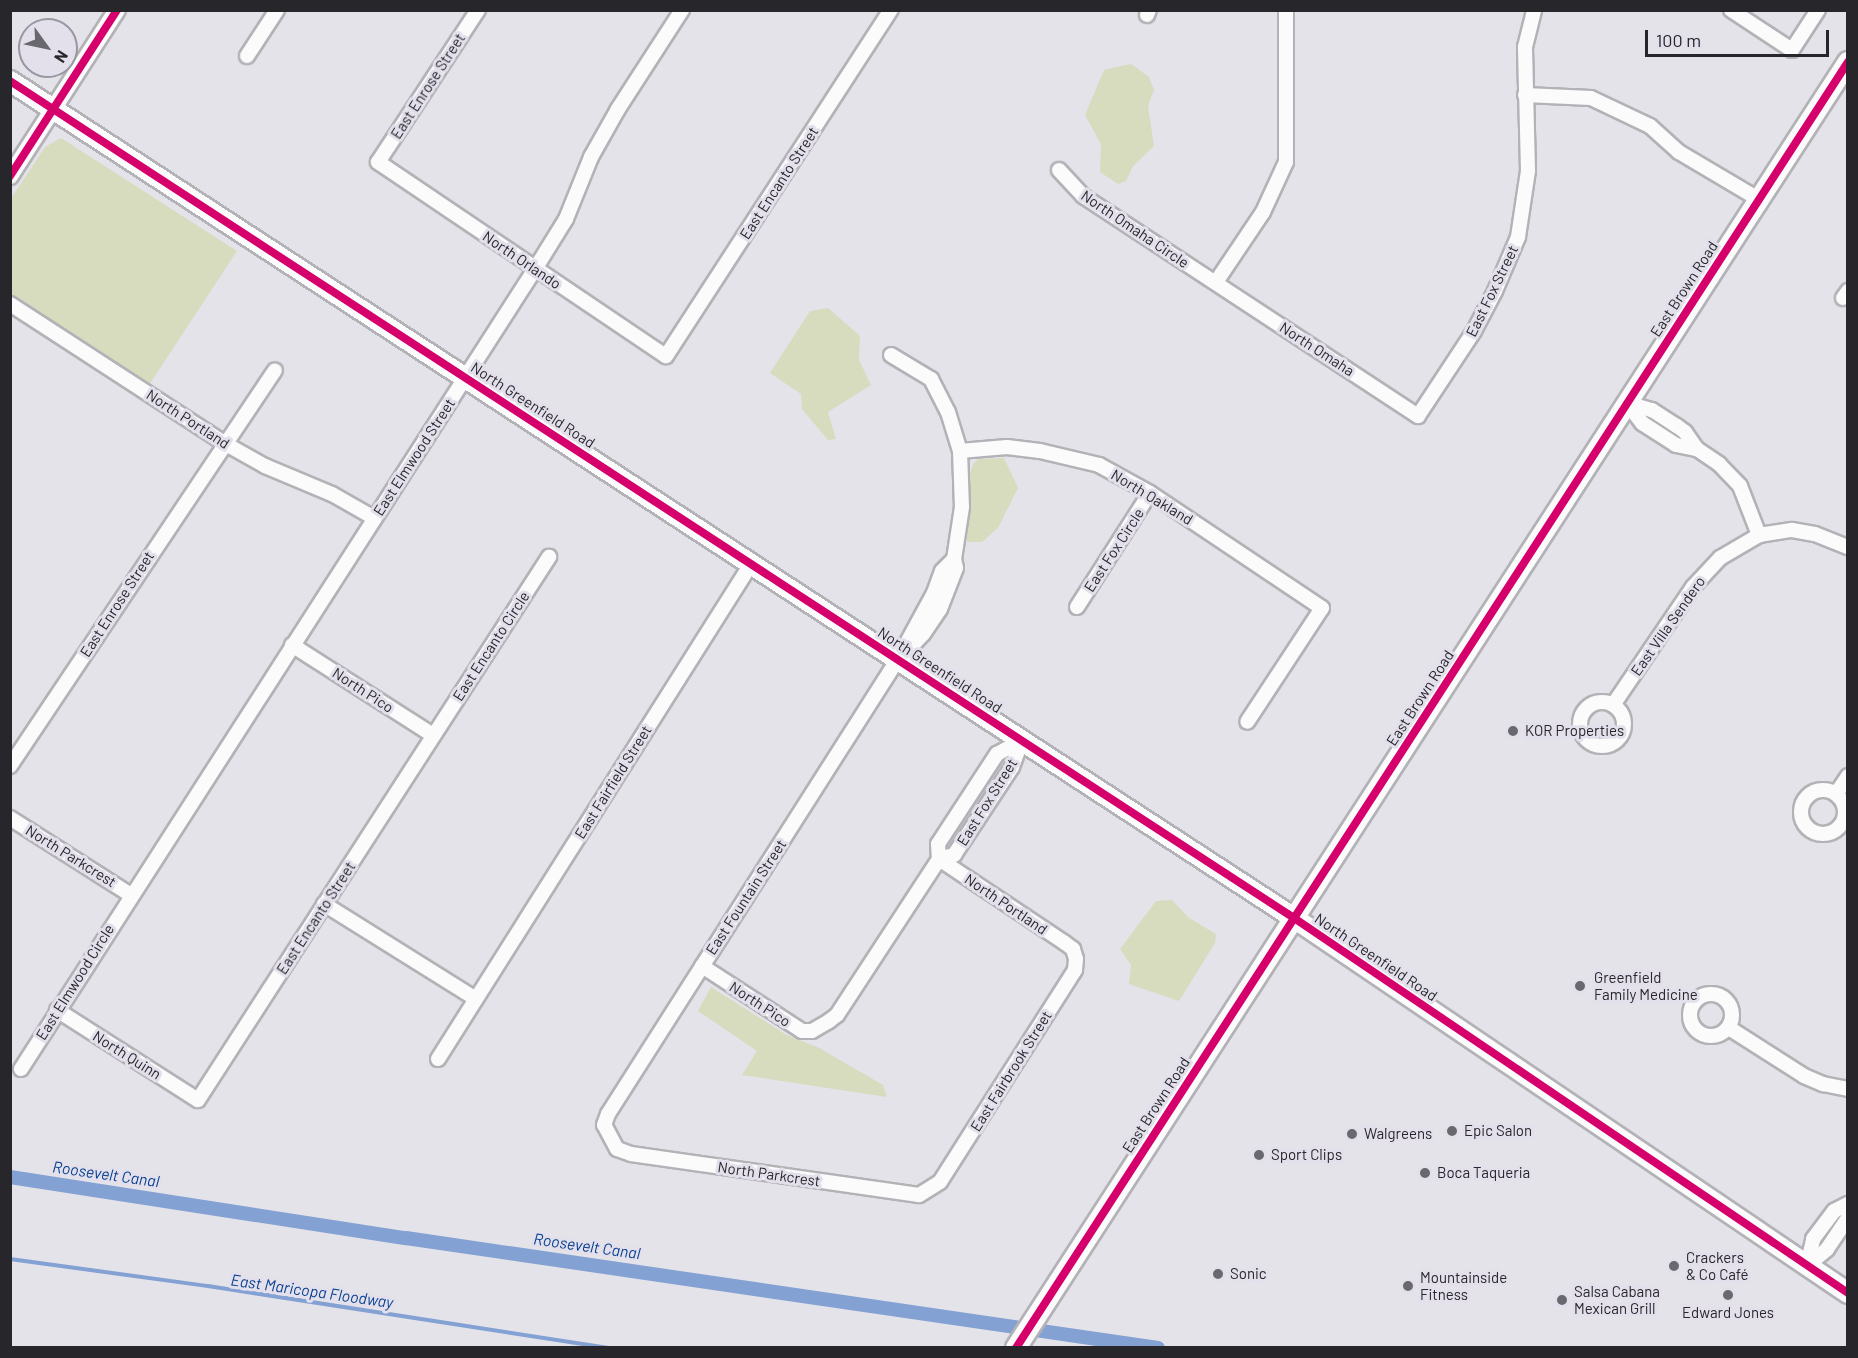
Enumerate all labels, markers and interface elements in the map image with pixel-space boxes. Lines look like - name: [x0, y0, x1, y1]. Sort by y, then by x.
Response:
- north arrow: [18, 18, 78, 78]
- scale bar: [1648, 18, 1832, 56]
- text: 100 m: [1656, 29, 1701, 51]
- street label: East Enrose Street: [387, 30, 469, 142]
- text: N: [51, 47, 73, 67]
- street label: East Encanto Street: [736, 123, 822, 243]
- street label: North Omaha Circle: [1078, 186, 1192, 272]
- street label: North Orlando: [479, 227, 565, 293]
- street label: East Brown Road: [1646, 238, 1722, 340]
- street label: East Fox Street: [1462, 242, 1522, 340]
- street label: North Omaha: [1276, 318, 1358, 380]
- street label: North Greenfield Road: [468, 358, 598, 452]
- street label: North Portland: [143, 385, 233, 453]
- street label: East Elmwood Street: [369, 395, 459, 519]
- street label: North Oakland: [1108, 466, 1196, 528]
- street label: East Fox Circle: [1080, 505, 1148, 595]
- street label: East Enrose Street: [76, 548, 158, 660]
- street label: East Villa Sendero: [1627, 573, 1709, 679]
- street label: East Encanto Circle: [449, 588, 533, 704]
- street label: North Greenfield Road: [875, 623, 1005, 717]
- street label: East Brown Road: [1382, 647, 1458, 749]
- street label: North Pico: [329, 664, 397, 716]
- street label: East Fairfield Street: [571, 722, 655, 842]
- place label: KOR Properties: [1525, 722, 1624, 740]
- marker: KOR Properties: [1506, 724, 1520, 738]
- street label: East Fox Street: [953, 755, 1021, 849]
- street label: North Parkcrest: [22, 821, 120, 891]
- street label: East Fountain Street: [702, 836, 790, 958]
- street label: East Encanto Street: [273, 858, 359, 978]
- street label: North Portland: [961, 870, 1051, 938]
- street label: North Greenfield Road: [1311, 909, 1441, 1005]
- street label: East Elmwood Circle: [32, 921, 118, 1043]
- place label: Greenfield Family Medicine: [1594, 968, 1698, 1003]
- marker: Greenfield Family Medicine: [1571, 977, 1589, 995]
- street label: North Pico: [726, 978, 794, 1030]
- street label: East Fairbrook Street: [967, 1007, 1055, 1135]
- street label: North Quinn: [89, 1027, 165, 1083]
- street label: East Brown Road: [1118, 1054, 1194, 1156]
- place label: Epic Salon: [1464, 1122, 1532, 1140]
- marker: Epic Salon: [1445, 1124, 1459, 1138]
- place label: Walgreens: [1364, 1125, 1432, 1143]
- marker: Walgreens: [1345, 1127, 1359, 1141]
- place label: Sport Clips: [1271, 1146, 1342, 1164]
- marker: Sport Clips: [1252, 1148, 1266, 1162]
- water label: Roosevelt Canal: [51, 1157, 161, 1191]
- street label: North Parkcrest: [717, 1158, 821, 1190]
- place label: Boca Taqueria: [1437, 1164, 1530, 1182]
- marker: Boca Taqueria: [1418, 1166, 1432, 1180]
- water label: Roosevelt Canal: [532, 1229, 642, 1263]
- place label: Crackers & Co Café: [1686, 1248, 1748, 1283]
- marker: Crackers & Co Café: [1667, 1259, 1681, 1273]
- place label: Sonic: [1230, 1265, 1267, 1283]
- marker: Sonic: [1211, 1267, 1225, 1281]
- place label: Mountainside Fitness: [1420, 1268, 1507, 1303]
- water label: East Maricopa Floodway: [229, 1270, 395, 1312]
- marker: Mountainside Fitness: [1401, 1279, 1415, 1293]
- place label: Salsa Cabana Mexican Grill: [1574, 1282, 1660, 1317]
- marker: Edward Jones: [1721, 1288, 1735, 1302]
- marker: Salsa Cabana Mexican Grill: [1555, 1293, 1569, 1307]
- place label: Edward Jones: [1682, 1304, 1774, 1322]

